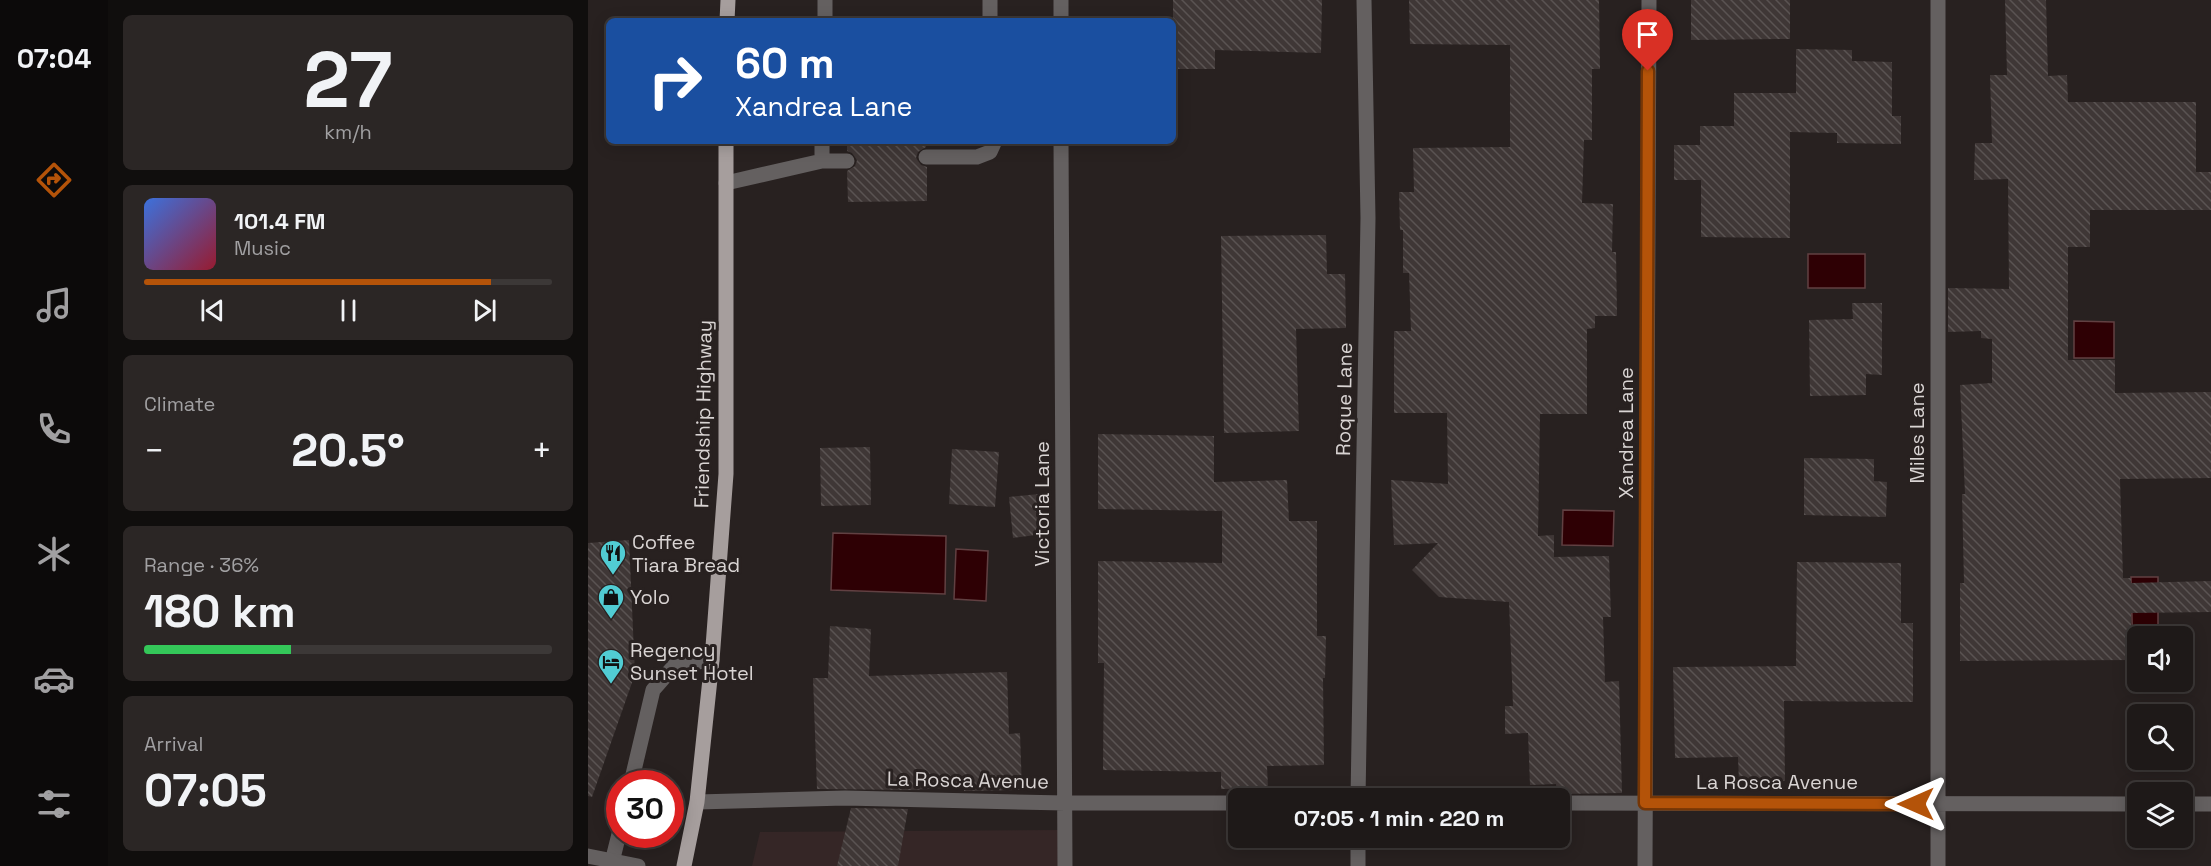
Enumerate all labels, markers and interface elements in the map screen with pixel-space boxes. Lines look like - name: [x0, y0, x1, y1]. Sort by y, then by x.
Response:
- pin: [1622, 9, 1673, 71]
- icon: arrive: [1631, 18, 1664, 51]
- text: 27: [304, 30, 392, 130]
- text: 60 m: [735, 37, 835, 90]
- text: 07:04: [17, 41, 91, 76]
- icon: right: [636, 42, 714, 120]
- text: Xandrea Lane: [735, 89, 913, 124]
- text: km/h: [324, 119, 372, 145]
- icon: directions: [33, 159, 75, 201]
- text: 101.4 FM: [234, 207, 325, 235]
- text: Music: [234, 235, 291, 261]
- icon: music: [33, 284, 75, 326]
- icon: previous: [196, 294, 229, 327]
- icon: pause: [332, 294, 365, 327]
- icon: next: [468, 294, 501, 327]
- street label: Friendship Highway: [688, 320, 718, 508]
- street label: Roque Lane: [1330, 342, 1358, 456]
- street label: Xandrea Lane: [1613, 367, 1639, 499]
- street label: Miles Lane: [1904, 382, 1930, 484]
- text: Climate: [144, 391, 215, 417]
- icon: phone: [33, 408, 75, 450]
- text: 20.5°: [291, 422, 405, 479]
- text: −: [144, 430, 164, 472]
- text: +: [532, 430, 552, 472]
- street label: Victoria Lane: [1029, 441, 1055, 567]
- place label: Coffee Tiara Bread: [632, 529, 740, 578]
- icon: climate: [33, 533, 75, 575]
- restaurant icon: Coffee Tiara Bread: [598, 538, 628, 576]
- text: Range · 36%: [144, 552, 259, 578]
- shop icon: Yolo: [596, 582, 626, 620]
- text: 180 km: [144, 583, 296, 640]
- place label: Yolo: [630, 584, 670, 610]
- map controls: [2127, 626, 2193, 848]
- button: sound: [2127, 626, 2193, 692]
- place label: Regency Sunset Hotel: [630, 637, 754, 686]
- hotel icon: Regency Sunset Hotel: [596, 647, 626, 685]
- icon: car: [33, 658, 75, 700]
- button: search: [2127, 704, 2193, 770]
- text: Arrival: [144, 731, 203, 757]
- text: 07:05: [144, 762, 267, 819]
- street label: La Rosca Avenue: [887, 766, 1049, 794]
- street label: La Rosca Avenue: [1696, 769, 1858, 795]
- speed limit sign: 30: [606, 770, 684, 848]
- position arrow: [1884, 772, 1948, 836]
- button: layers: [2127, 782, 2193, 848]
- icon: filters: [33, 783, 75, 825]
- text: 07:05 · 1 min · 220 m: [1294, 804, 1504, 832]

